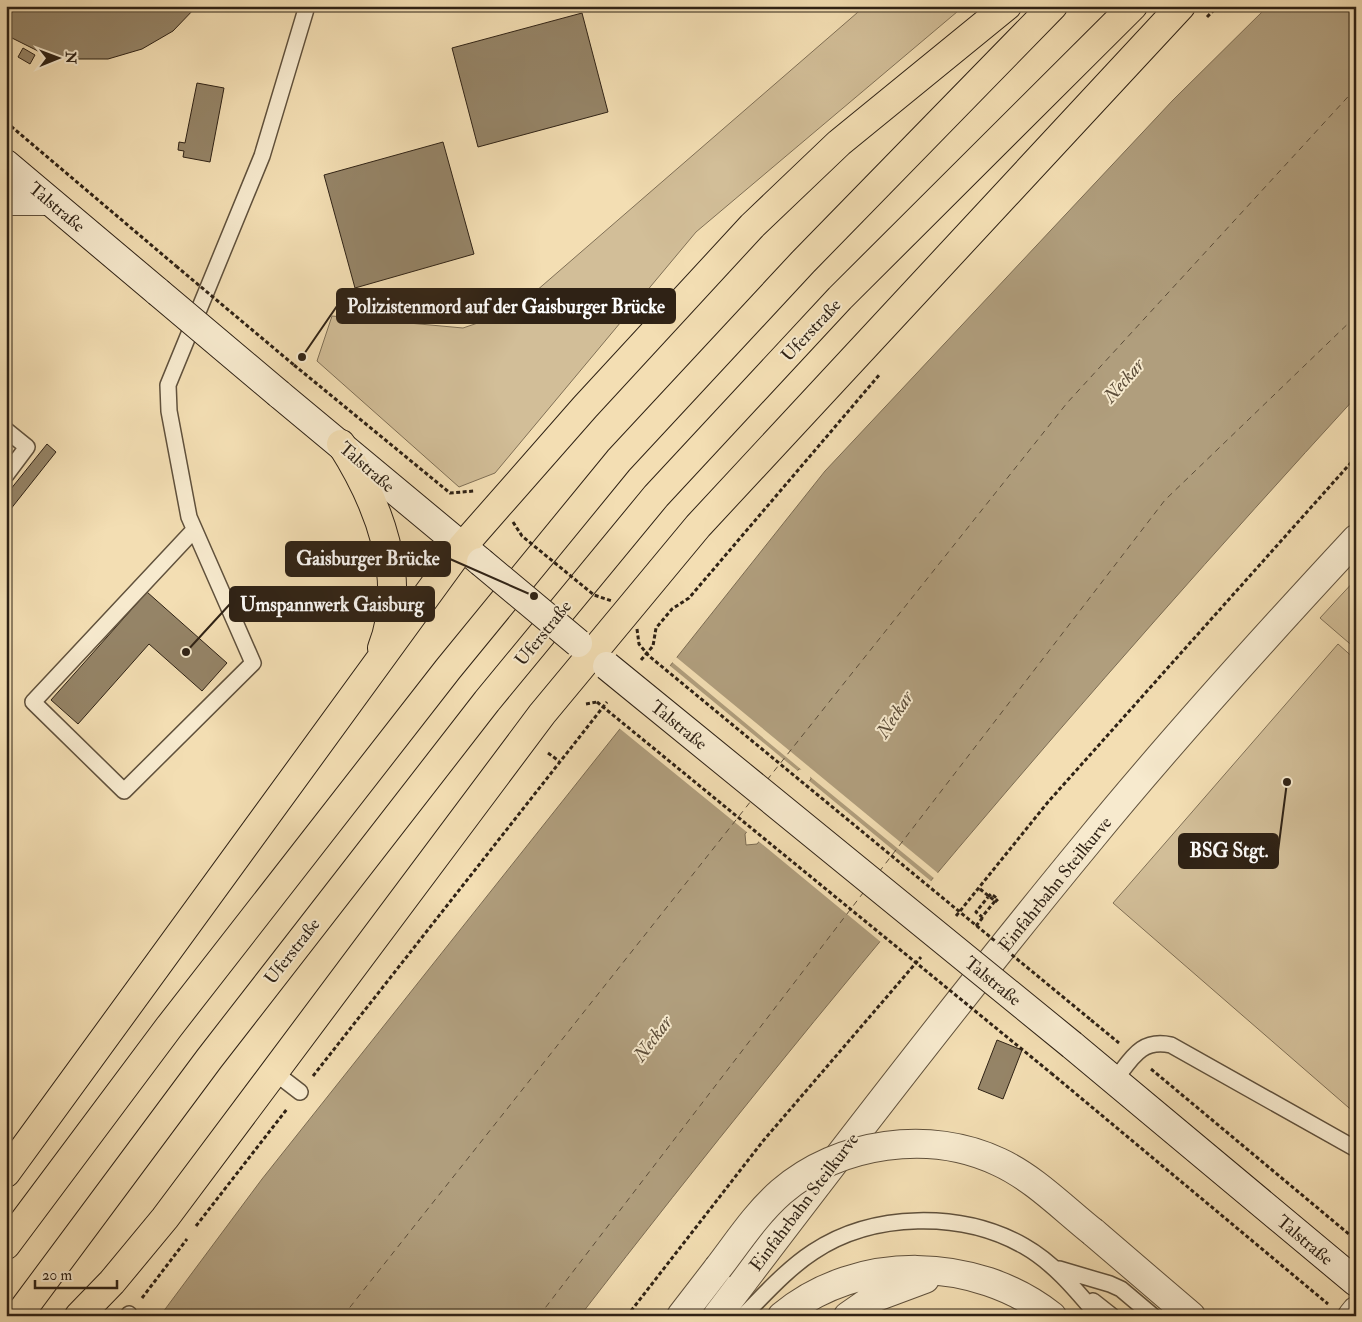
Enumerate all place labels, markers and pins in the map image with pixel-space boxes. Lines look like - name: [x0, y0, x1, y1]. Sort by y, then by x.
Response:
- callout: Polizistenmord auf der Gaisburger Brücke: [337, 289, 675, 323]
- callout: Gaisburger Brücke: [286, 542, 450, 576]
- callout: Umspannwerk Gaisburg: [230, 587, 434, 621]
- callout: BSG Stgt.: [1179, 834, 1278, 868]

